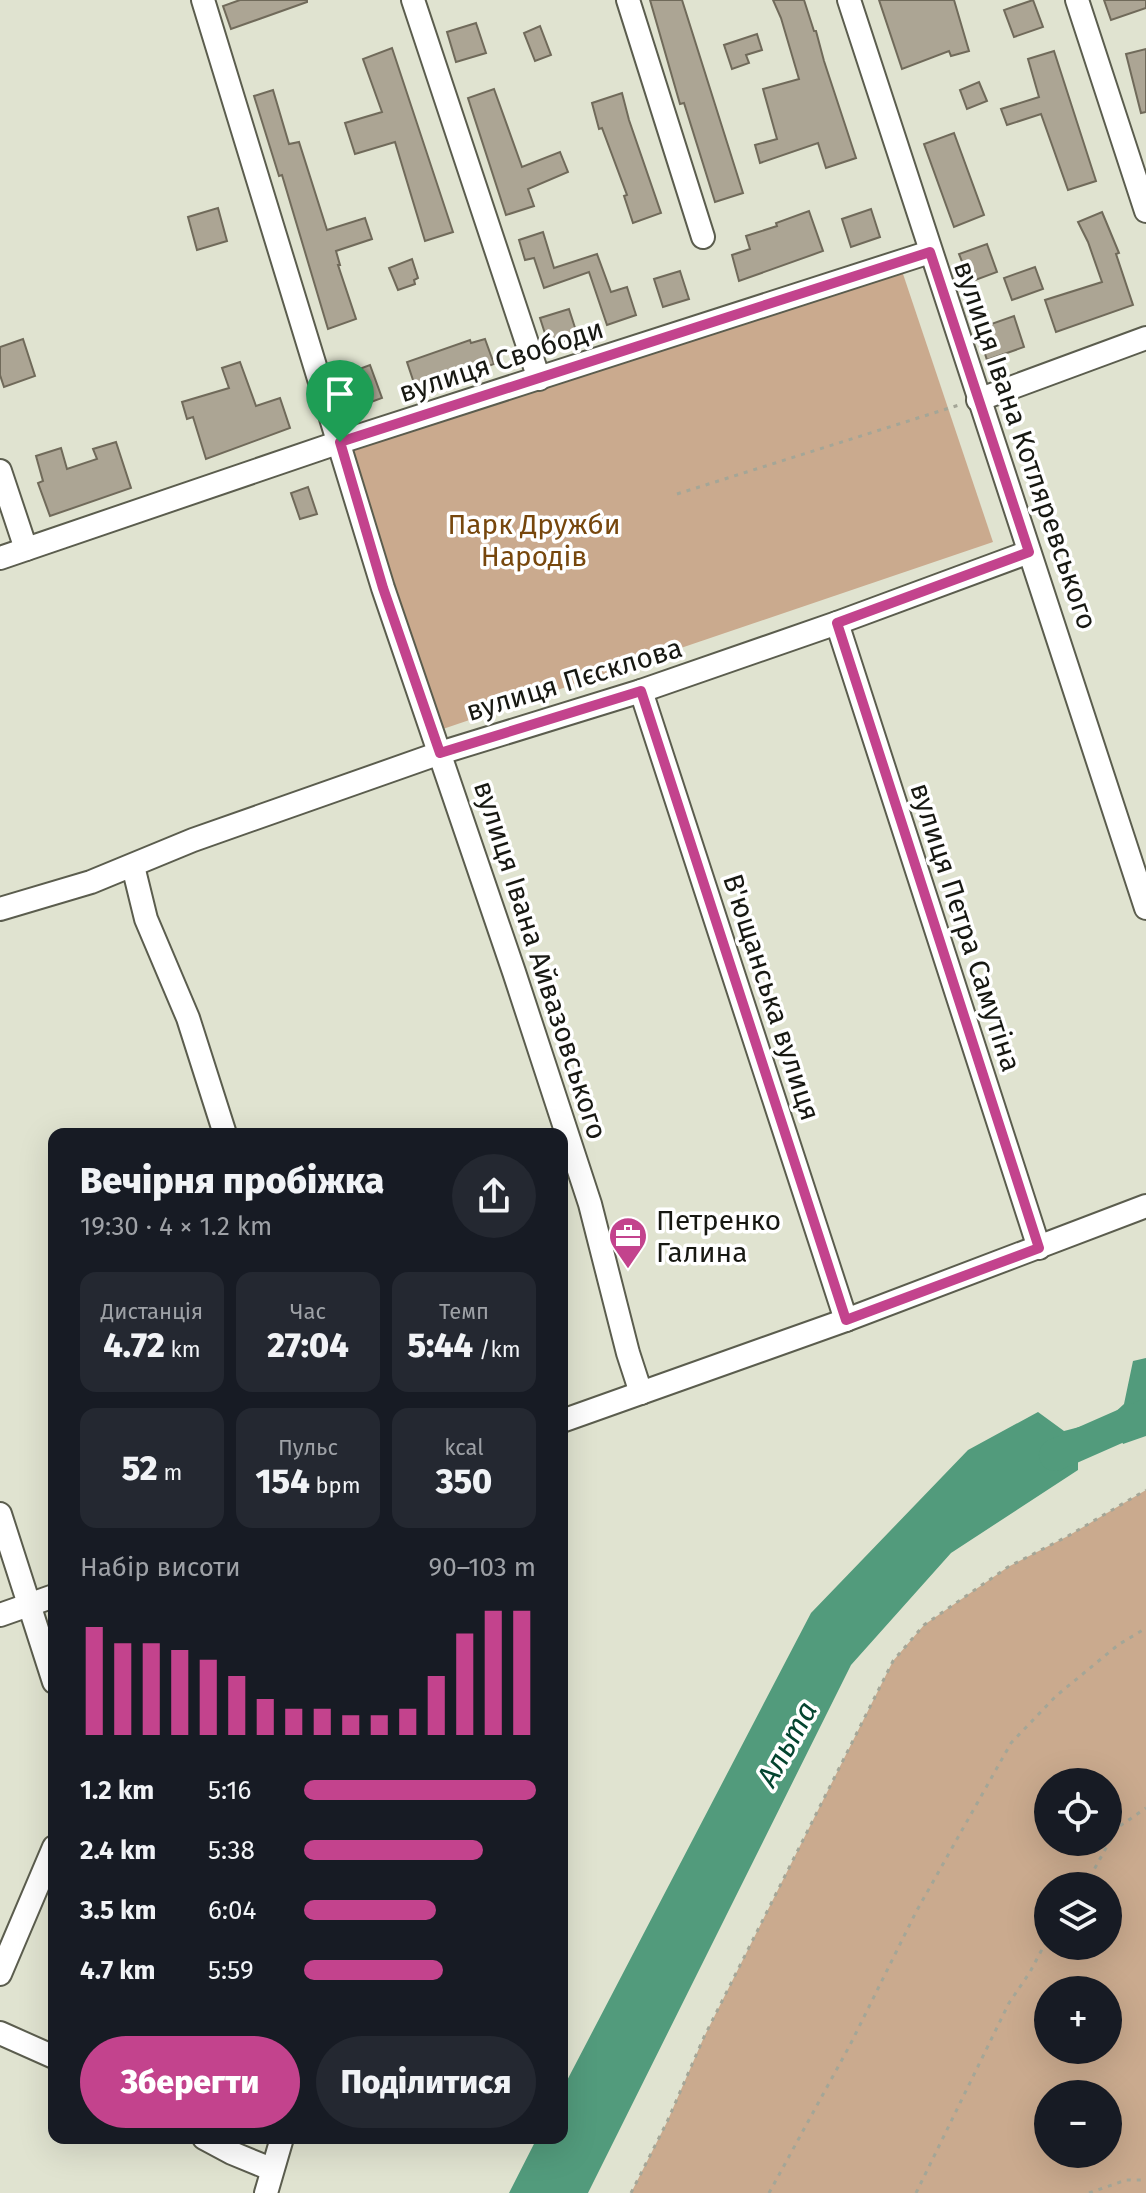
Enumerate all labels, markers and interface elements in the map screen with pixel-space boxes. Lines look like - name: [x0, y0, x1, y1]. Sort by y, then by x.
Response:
- street label: вулиця Івана Котляревського: [947, 257, 1104, 634]
- street label: вулиця Свободи: [395, 312, 608, 409]
- pin: [306, 360, 374, 442]
- icon: arrive: [318, 372, 362, 416]
- park label: Парк Дружби Народів: [447, 508, 621, 573]
- street label: вулиця Пєсклова: [462, 631, 686, 728]
- street label: вулиця Івана Айвазовського: [467, 777, 614, 1144]
- street label: вулиця Петра Самутіна: [903, 779, 1028, 1076]
- street label: В'ющанська вулиця: [716, 870, 827, 1125]
- button: share: [452, 1154, 536, 1238]
- text: Вечірня пробіжка: [80, 1159, 384, 1203]
- place label: Петренко Галина: [656, 1204, 781, 1269]
- text: 19:30 · 4 × 1.2 km: [80, 1211, 272, 1242]
- office icon: Петренко Галина: [607, 1215, 649, 1270]
- text: Дистанція: [101, 1298, 203, 1325]
- text: Час: [290, 1298, 326, 1325]
- text: Темп: [439, 1298, 489, 1325]
- text: 4.72: [103, 1325, 165, 1366]
- text: 27:04: [267, 1325, 349, 1366]
- text: 5:44: [407, 1325, 473, 1366]
- text: km: [165, 1336, 201, 1363]
- text: /km: [473, 1336, 521, 1363]
- text: Пульс: [278, 1434, 338, 1461]
- text: kcal: [444, 1434, 484, 1461]
- text: 52: [122, 1448, 158, 1489]
- text: m: [158, 1459, 182, 1486]
- text: 154: [255, 1461, 310, 1502]
- text: 350: [436, 1461, 492, 1502]
- text: bpm: [310, 1472, 361, 1499]
- text: Набір висоти: [80, 1552, 241, 1583]
- text: 90–103 m: [428, 1552, 536, 1583]
- water label: Альта: [748, 1695, 825, 1794]
- map controls: [1034, 1768, 1122, 2168]
- button: locate: [1034, 1768, 1122, 1856]
- text: 1.2 km: [80, 1775, 154, 1806]
- text: 5:16: [208, 1775, 251, 1806]
- text: 2.4 km: [80, 1835, 156, 1866]
- text: 5:38: [208, 1835, 255, 1866]
- button: layers: [1034, 1872, 1122, 1960]
- text: 3.5 km: [80, 1895, 156, 1926]
- text: 6:04: [208, 1895, 256, 1926]
- text: 4.7 km: [80, 1955, 156, 1986]
- text: 5:59: [208, 1955, 254, 1986]
- button: +: [1034, 1976, 1122, 2064]
- button: Зберегти: [80, 2036, 300, 2128]
- button: Поділитися: [316, 2036, 536, 2128]
- button: −: [1034, 2080, 1122, 2168]

